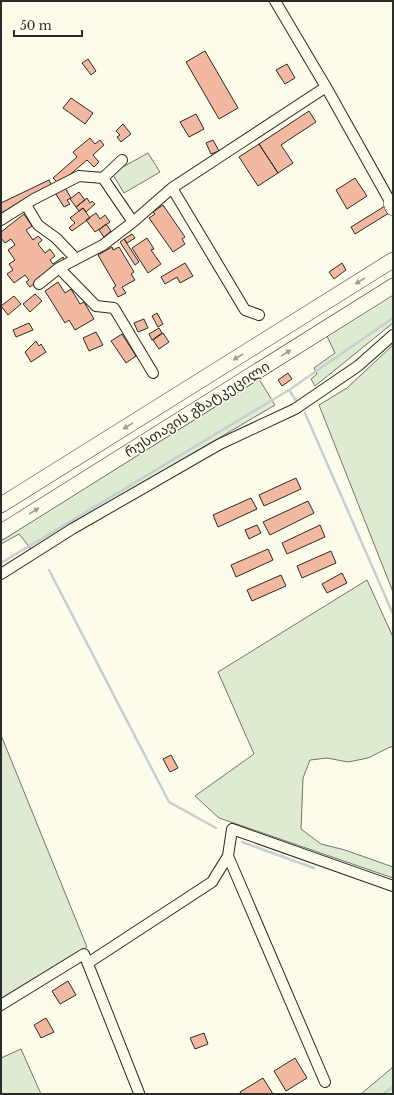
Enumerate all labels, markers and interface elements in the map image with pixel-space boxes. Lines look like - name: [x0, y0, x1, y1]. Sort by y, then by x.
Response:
- scale bar: [14, 12, 82, 38]
- text: 50 m: [20, 18, 52, 33]
- one-way arrow: [354, 277, 366, 284]
- one-way arrow: [280, 349, 292, 356]
- one-way arrow: [233, 353, 243, 361]
- street label: რუსთავის გზატკეცილი: [121, 357, 273, 461]
- one-way arrow: [123, 422, 133, 430]
- one-way arrow: [28, 508, 40, 515]

